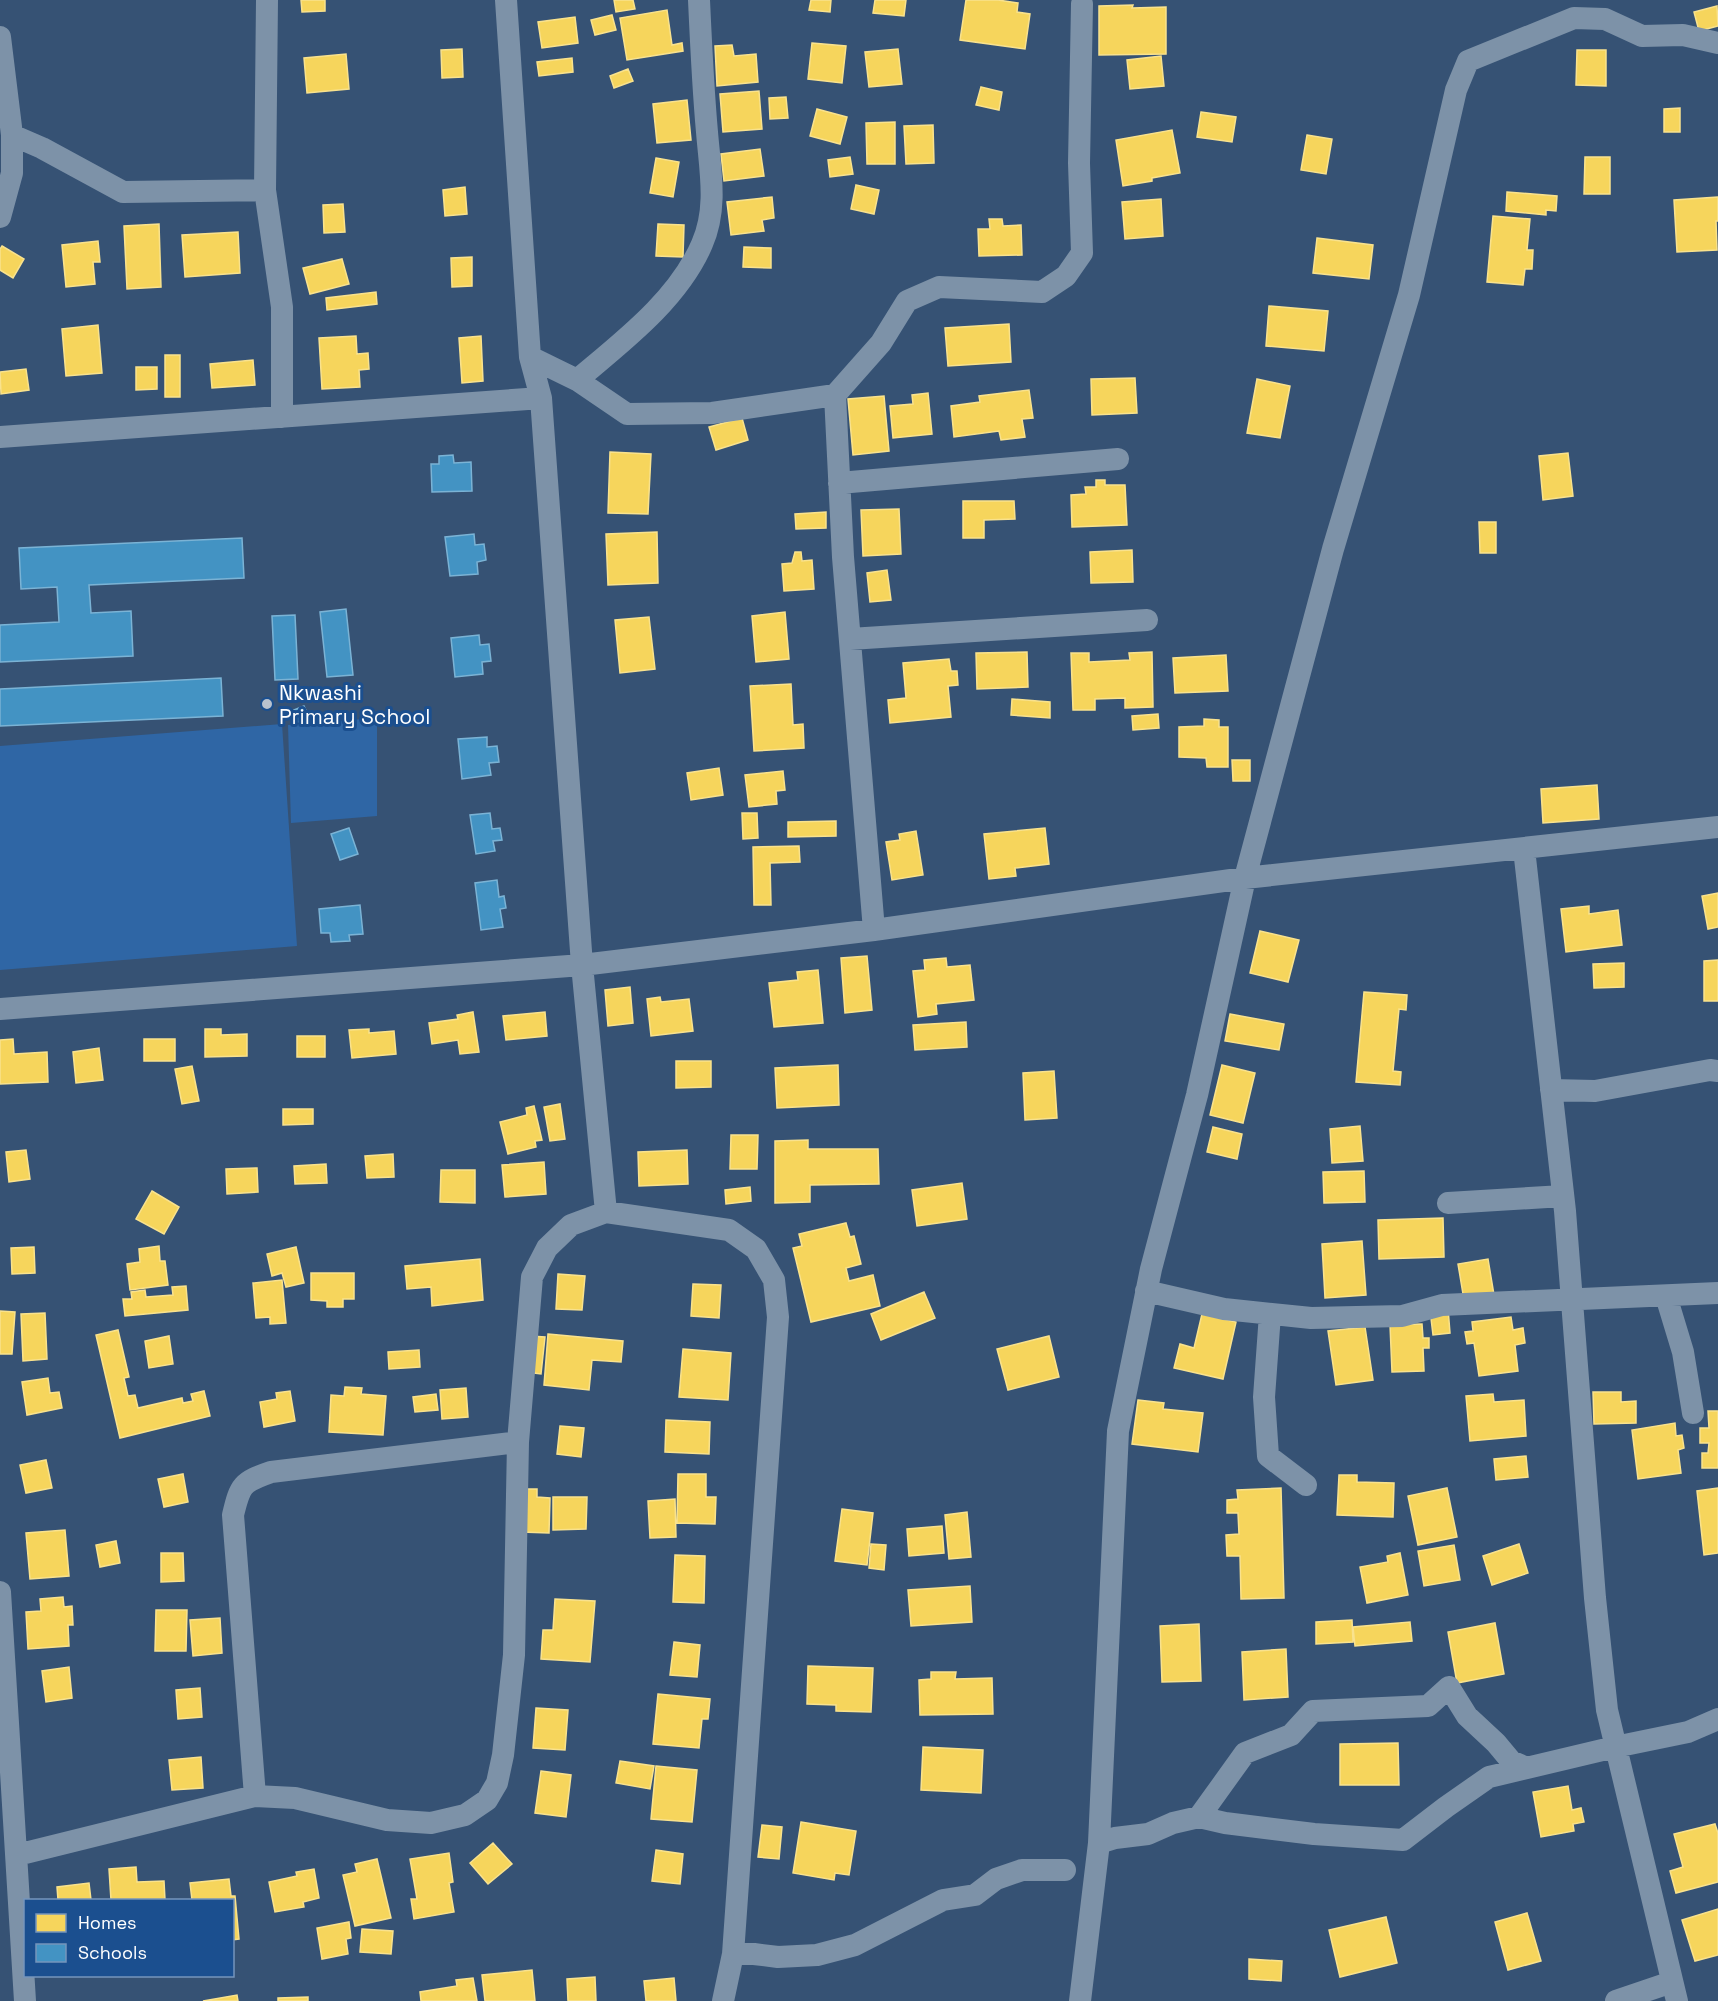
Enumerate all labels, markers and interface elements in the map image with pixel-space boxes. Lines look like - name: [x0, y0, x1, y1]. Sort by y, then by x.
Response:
- place label: Nkwashi Primary School: [279, 679, 430, 730]
- marker: Nkwashi Primary School: [260, 697, 274, 711]
- legend: [24, 1899, 234, 1977]
- text: Homes: [78, 1911, 137, 1934]
- text: Schools: [78, 1941, 147, 1964]

